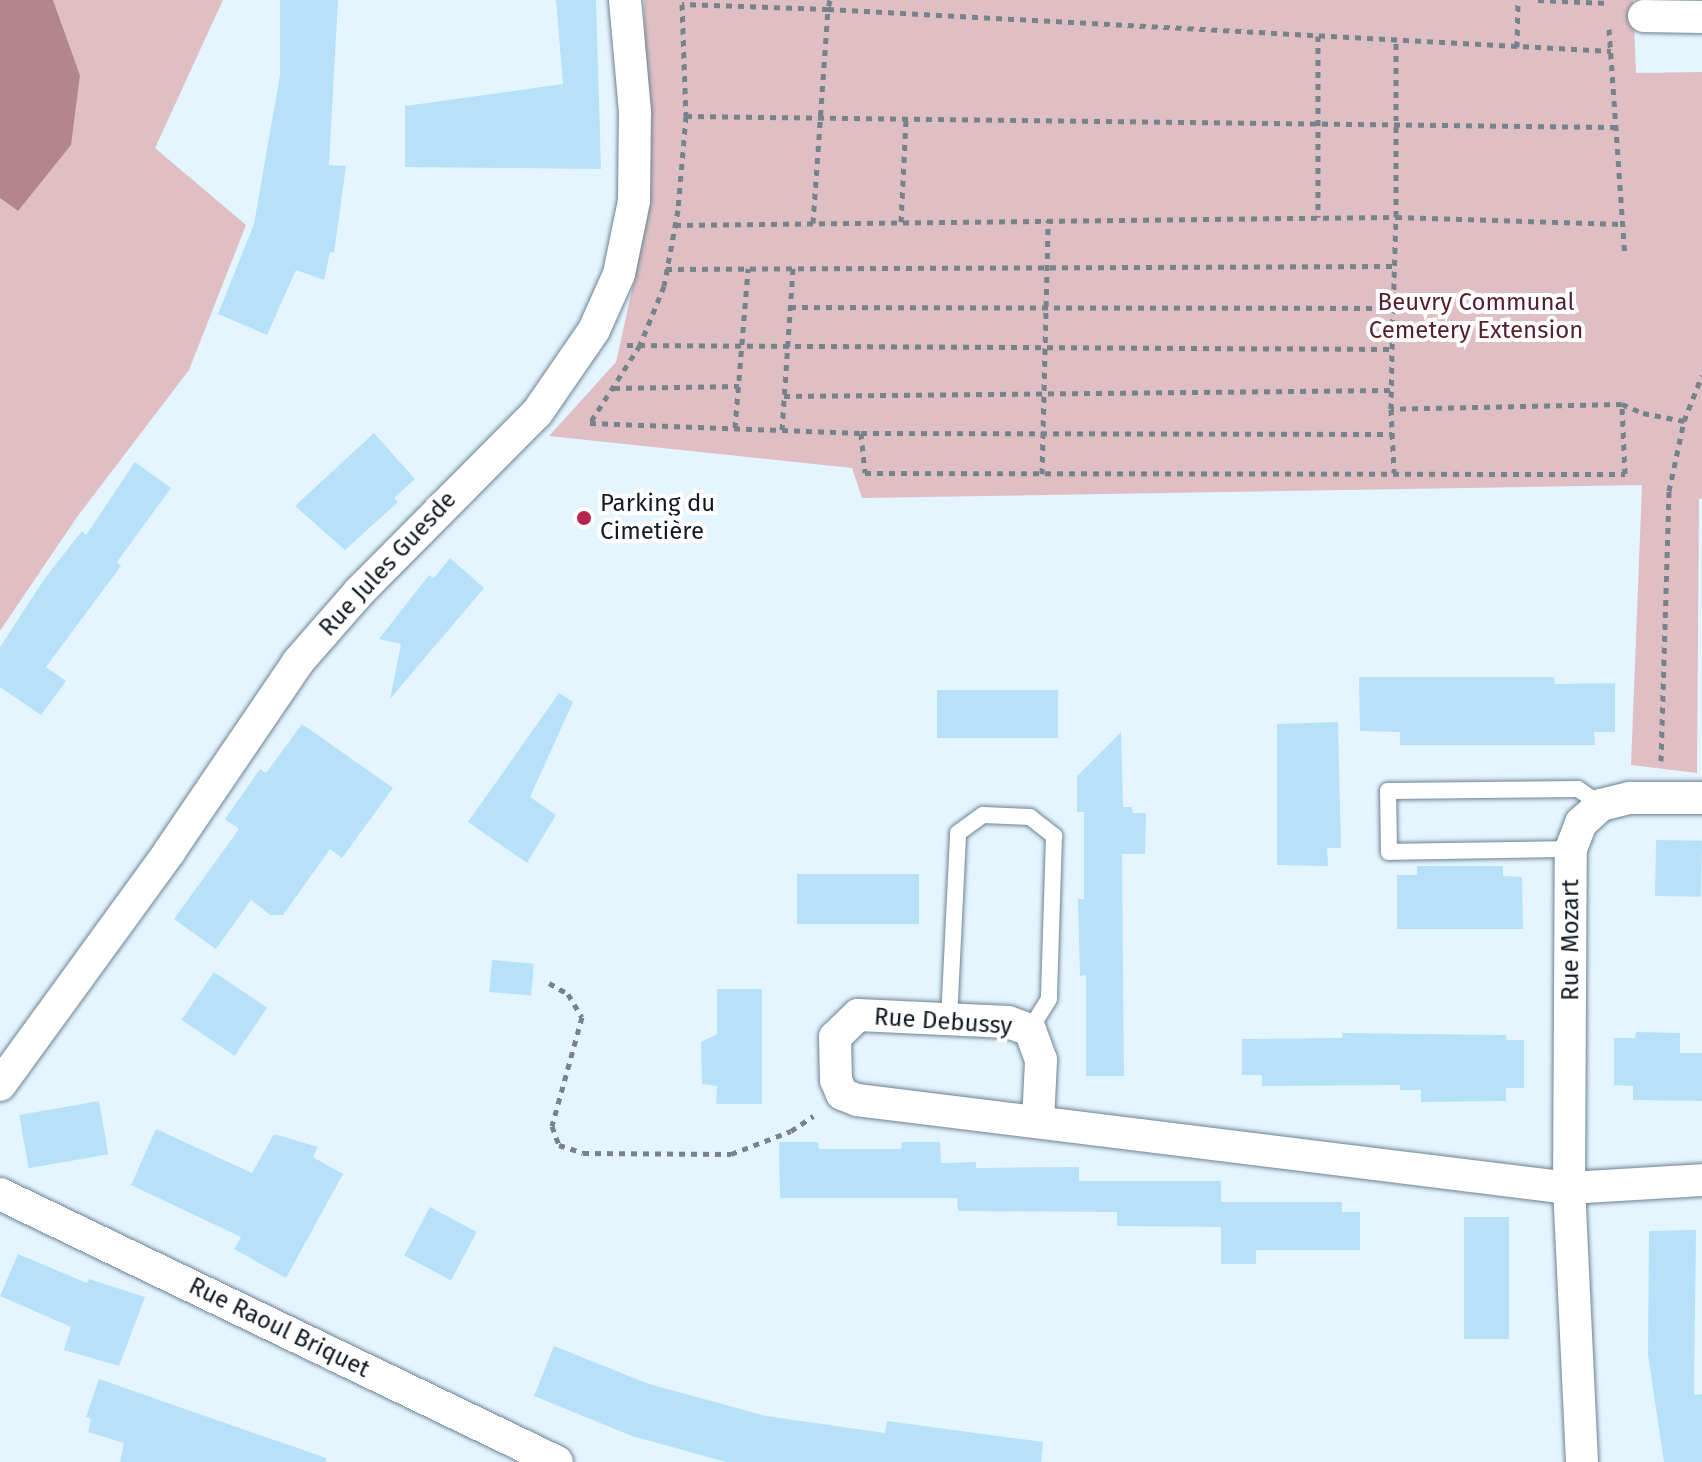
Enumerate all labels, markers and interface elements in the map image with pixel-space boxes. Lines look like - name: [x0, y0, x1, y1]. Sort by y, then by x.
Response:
- park label: Beuvry Communal Cemetery Extension: [1369, 289, 1583, 345]
- street label: Rue Jules Guesde: [313, 486, 463, 642]
- place label: Parking du Cimetière: [600, 490, 715, 546]
- marker: Parking du Cimetière: [575, 509, 593, 527]
- street label: Rue Mozart: [1557, 879, 1585, 1001]
- street label: Rue Debussy: [873, 1003, 1013, 1041]
- street label: Rue Raoul Briquet: [184, 1272, 374, 1384]

